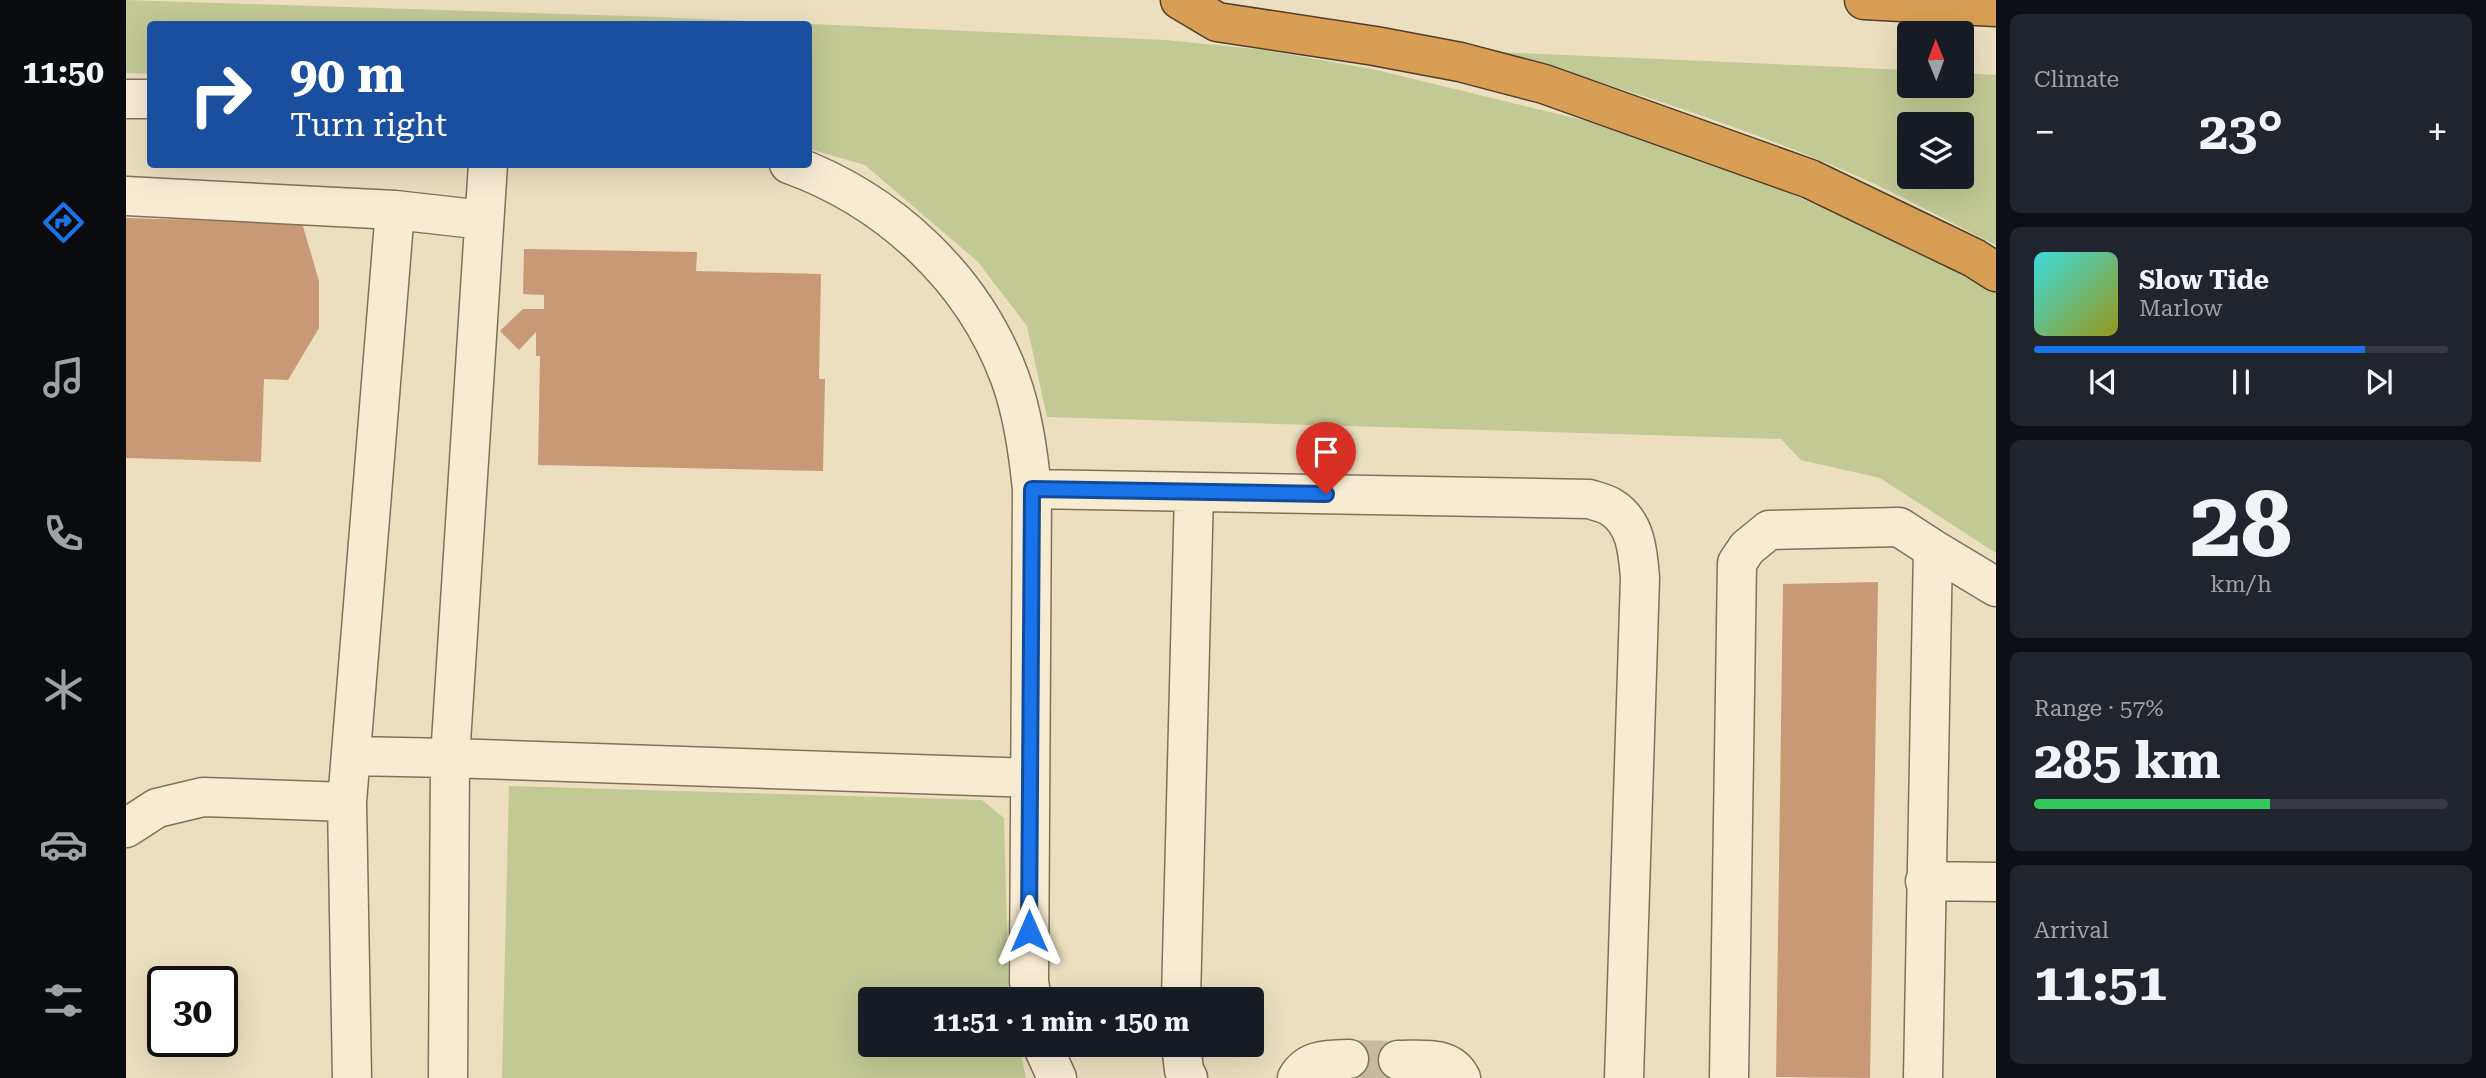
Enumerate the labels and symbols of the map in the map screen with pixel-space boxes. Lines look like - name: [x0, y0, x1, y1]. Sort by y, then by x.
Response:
- north arrow: [1897, 21, 1974, 98]
- pin: [1296, 422, 1356, 494]
- position arrow: [992, 894, 1066, 968]
- speed limit sign: 30: [147, 966, 238, 1057]

